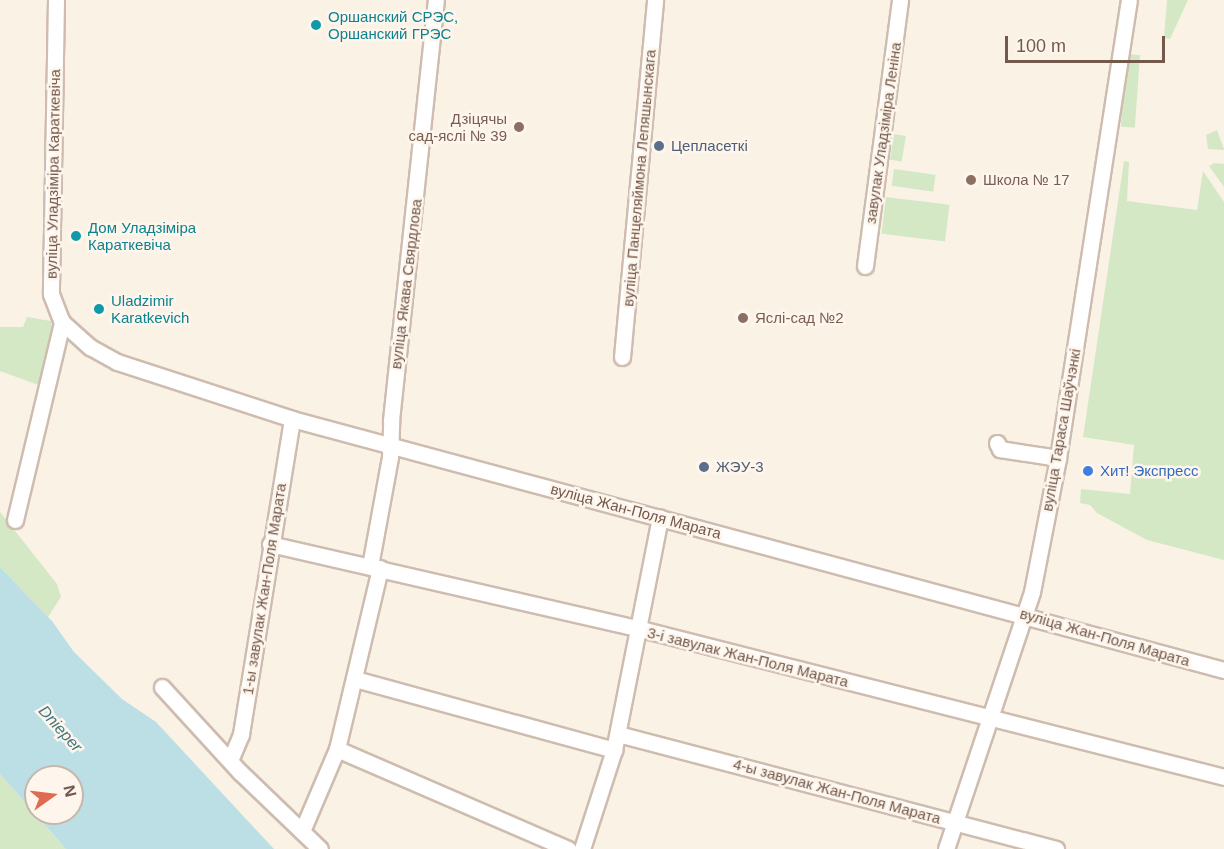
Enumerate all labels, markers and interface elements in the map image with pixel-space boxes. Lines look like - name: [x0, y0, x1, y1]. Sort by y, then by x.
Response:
- place label: Оршанский СРЭС, Оршанский ГРЭС: [328, 7, 458, 42]
- marker: Оршанский СРЭС, Оршанский ГРЭС: [309, 18, 323, 32]
- scale bar: [1008, 24, 1168, 62]
- text: 100 m: [1016, 36, 1066, 56]
- street label: завулак Уладзіміра Леніна: [861, 41, 905, 225]
- street label: вуліца Панцеляймона Лепяшынскага: [619, 49, 659, 307]
- street label: вуліца Уладзіміра Караткевіча: [42, 69, 64, 279]
- place label: Дзіцячы сад-яслі № 39: [409, 109, 507, 144]
- marker: Дзіцячы сад-яслі № 39: [512, 120, 526, 134]
- place label: Цепласеткі: [671, 137, 748, 155]
- marker: Цепласеткі: [652, 139, 666, 153]
- place label: Школа № 17: [983, 171, 1070, 189]
- marker: Школа № 17: [964, 173, 978, 187]
- street label: вуліца Якава Свярдлова: [387, 198, 425, 370]
- place label: Дом Уладзіміра Караткевіча: [88, 218, 196, 253]
- marker: Дом Уладзіміра Караткевіча: [69, 229, 83, 243]
- place label: Uladzimir Karatkevich: [111, 291, 189, 326]
- marker: Uladzimir Karatkevich: [92, 302, 106, 316]
- place label: Яслі-сад №2: [755, 309, 844, 327]
- marker: Яслі-сад №2: [736, 311, 750, 325]
- street label: вуліца Тараса Шаўчэнкі: [1038, 347, 1084, 513]
- place label: ЖЭУ-3: [716, 458, 763, 476]
- marker: ЖЭУ-3: [697, 460, 711, 474]
- place label: Хит! Экспресс: [1100, 462, 1198, 480]
- marker: Хит! Экспресс: [1081, 464, 1095, 478]
- street label: вуліца Жан-Поля Марата: [549, 480, 723, 542]
- street label: 1-ы завулак Жан-Поля Марата: [238, 482, 290, 696]
- street label: вуліца Жан-Поля Марата: [1018, 604, 1192, 670]
- street label: 3-і завулак Жан-Поля Марата: [646, 623, 850, 691]
- water label: Dnieper: [34, 702, 86, 756]
- street label: 4-ы завулак Жан-Поля Марата: [731, 755, 943, 827]
- north arrow: [24, 765, 84, 825]
- text: N: [60, 783, 80, 799]

